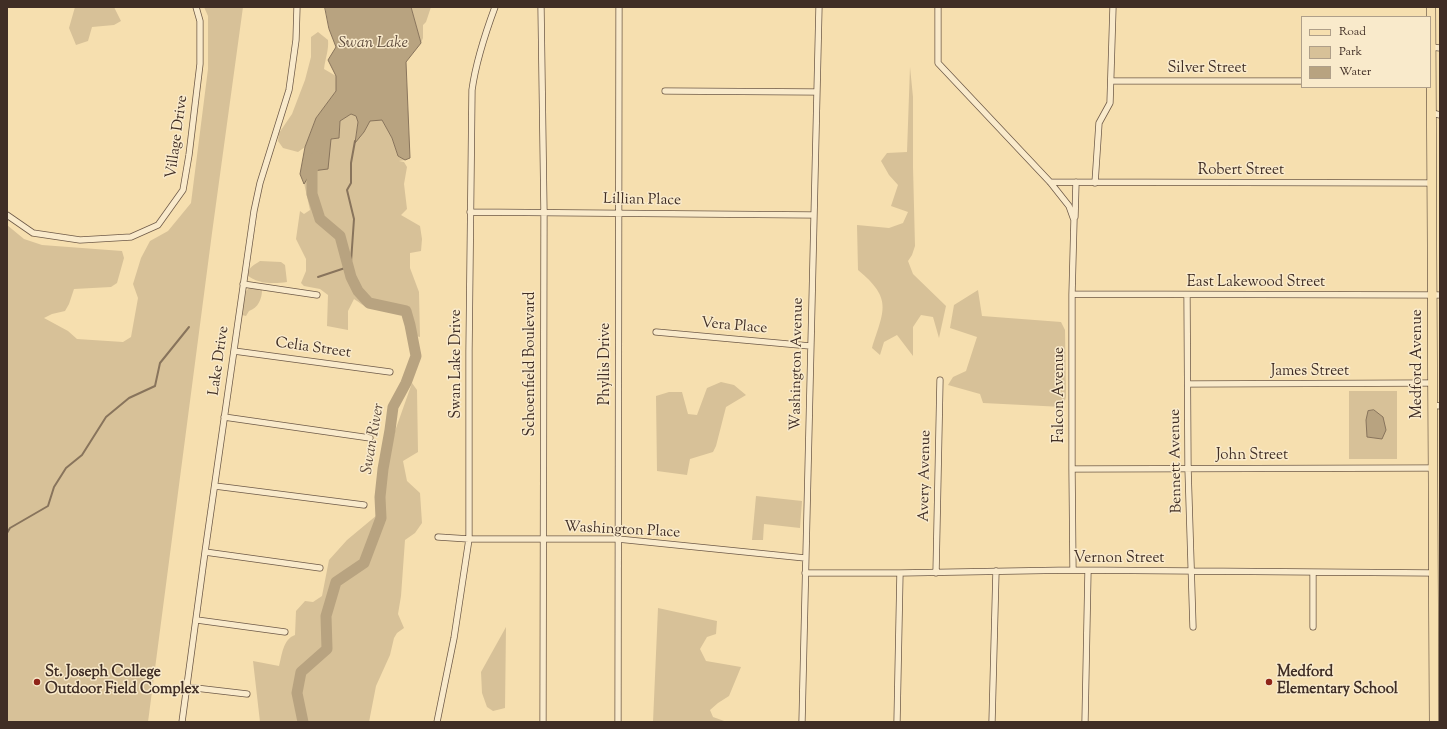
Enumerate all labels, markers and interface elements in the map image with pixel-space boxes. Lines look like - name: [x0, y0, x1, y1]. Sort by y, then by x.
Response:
- legend: [1301, 16, 1431, 88]
- text: Road: [1339, 23, 1366, 41]
- water label: Swan Lake: [338, 34, 408, 54]
- text: Park: [1339, 43, 1362, 61]
- street label: Silver Street: [1167, 60, 1247, 78]
- text: Water: [1339, 63, 1371, 81]
- street label: Village Drive: [163, 94, 193, 180]
- street label: Robert Street: [1198, 162, 1284, 180]
- street label: Lillian Place: [603, 191, 681, 211]
- street label: East Lakewood Street: [1187, 274, 1325, 292]
- street label: Schoenfield Boulevard: [522, 292, 540, 436]
- street label: Washington Avenue: [788, 297, 808, 431]
- street label: Swan Lake Drive: [448, 309, 466, 419]
- street label: Medford Avenue: [1409, 309, 1427, 419]
- street label: Vera Place: [700, 315, 768, 339]
- street label: Phyllis Drive: [597, 323, 615, 405]
- street label: Lake Drive: [206, 325, 234, 397]
- street label: Celia Street: [274, 335, 352, 363]
- street label: Falcon Avenue: [1051, 347, 1069, 443]
- street label: James Street: [1271, 363, 1349, 381]
- water label: Swan River: [358, 402, 390, 476]
- street label: Bennett Avenue: [1167, 409, 1187, 513]
- street label: Avery Avenue: [916, 430, 936, 522]
- street label: John Street: [1216, 447, 1288, 465]
- street label: Washington Place: [564, 519, 680, 543]
- street label: Vernon Street: [1074, 550, 1164, 568]
- place label: St. Joseph College Outdoor Field Complex: [45, 664, 199, 699]
- place label: Medford Elementary School: [1277, 664, 1398, 699]
- marker: St. Joseph College Outdoor Field Complex: [32, 677, 42, 687]
- marker: Medford Elementary School: [1264, 677, 1274, 687]

